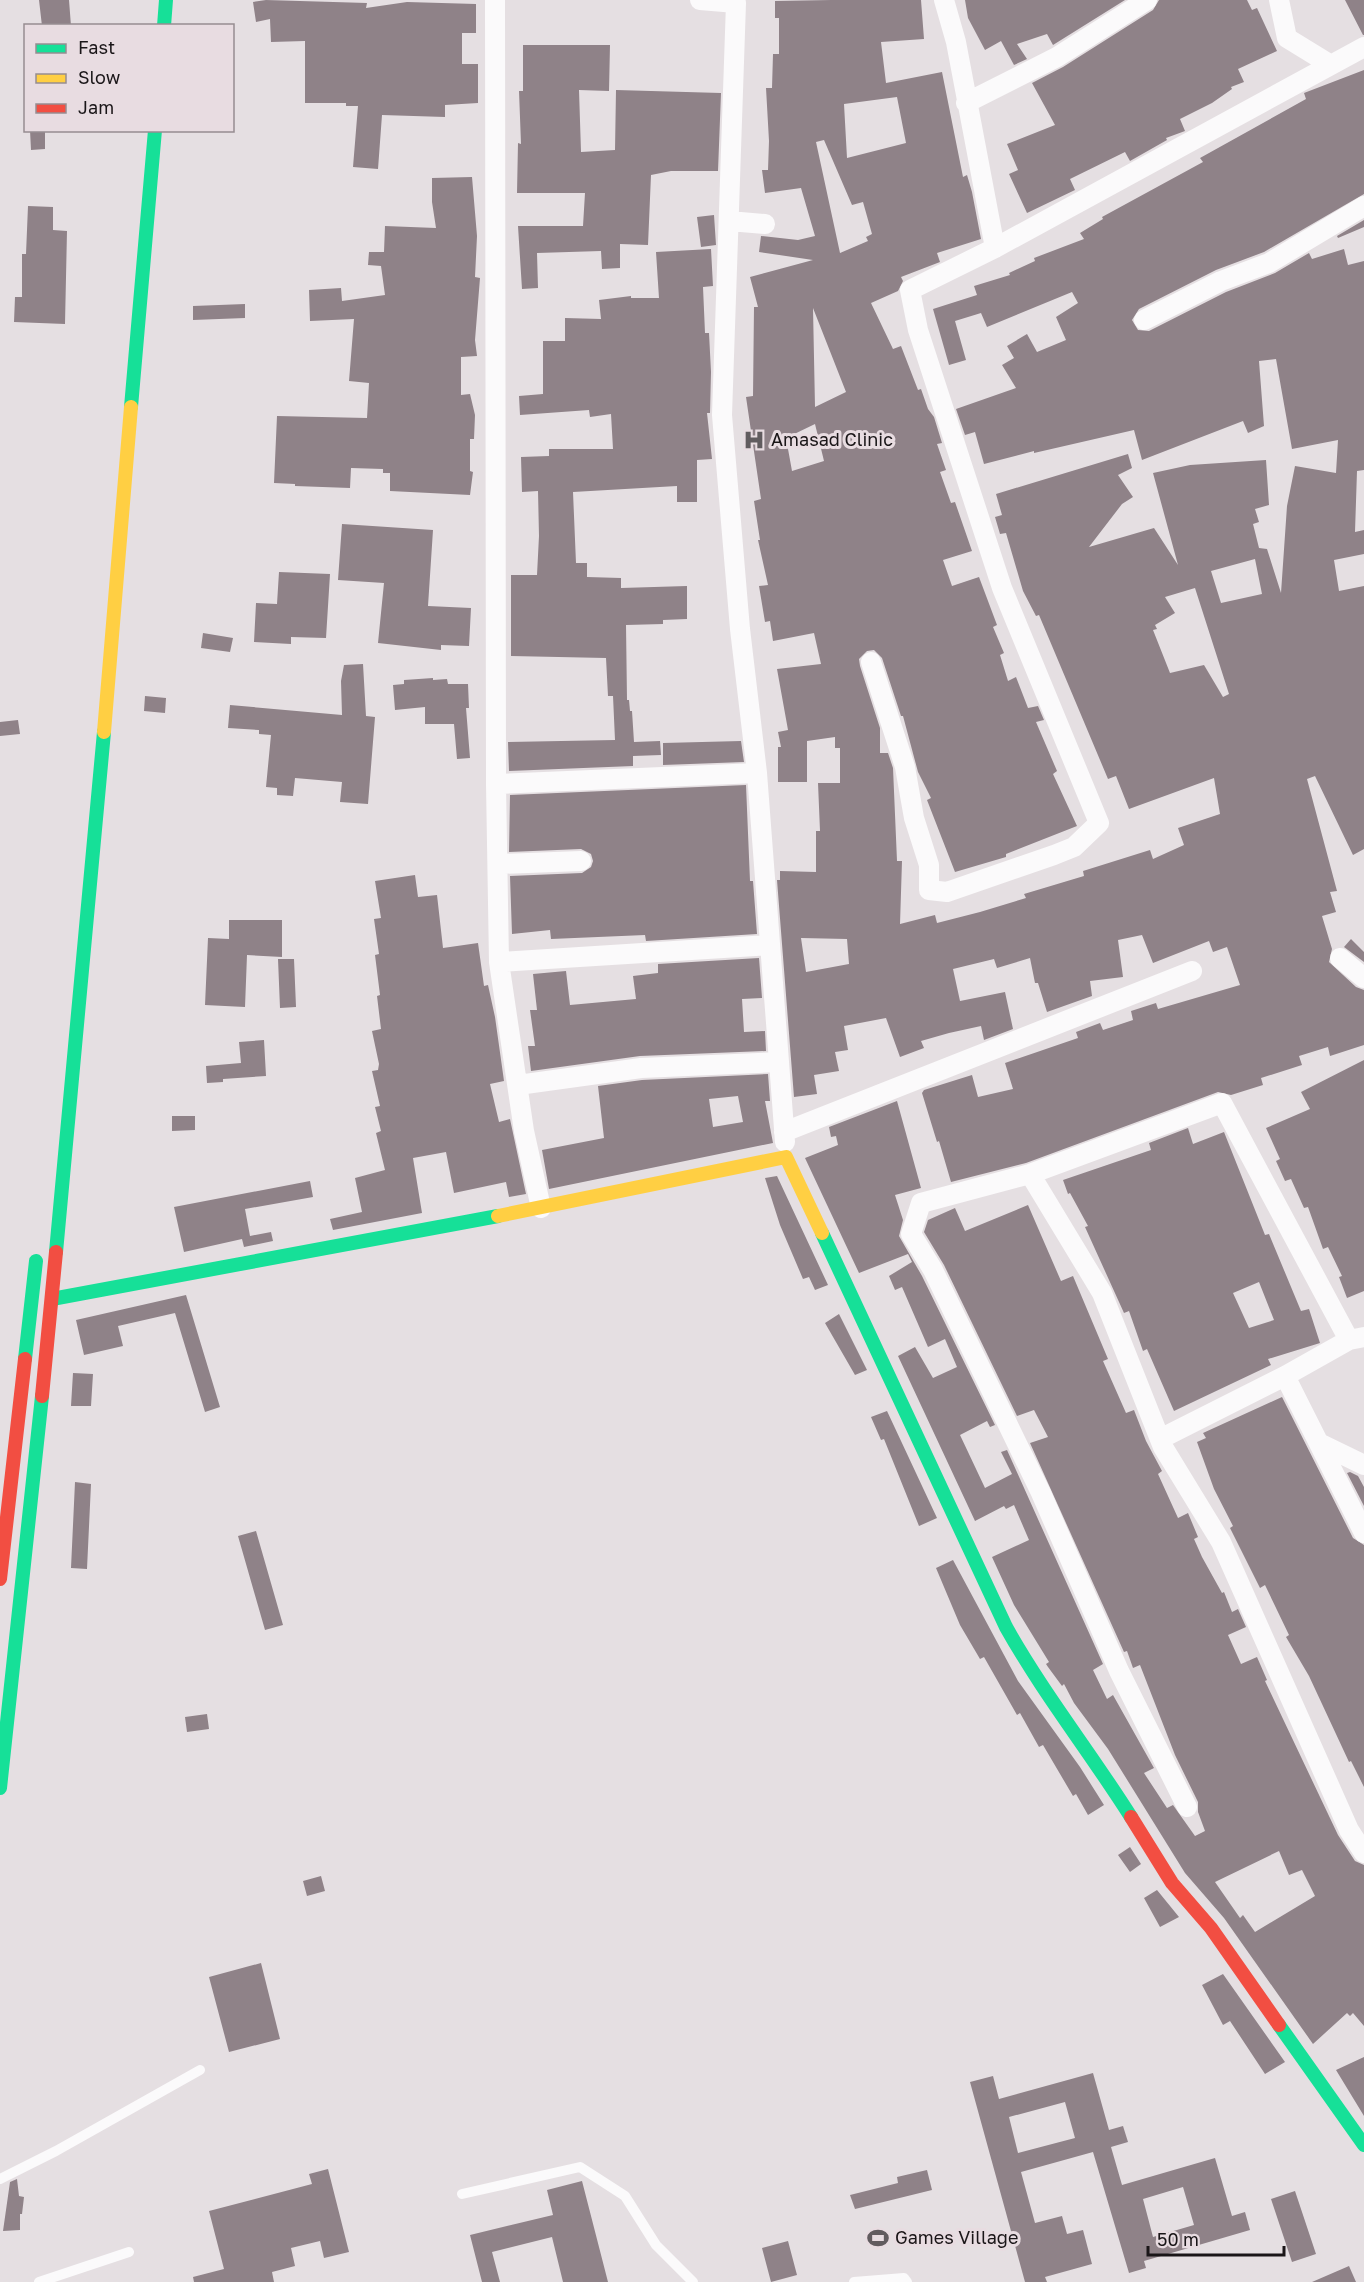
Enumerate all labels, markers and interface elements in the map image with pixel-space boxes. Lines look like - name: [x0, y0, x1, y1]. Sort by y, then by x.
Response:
- legend: [24, 24, 234, 132]
- text: Fast: [78, 36, 115, 58]
- text: Slow: [78, 66, 121, 88]
- text: Jam: [78, 96, 114, 118]
- hospital icon: Amasad Clinic: [742, 428, 766, 452]
- place label: Amasad Clinic: [771, 428, 893, 450]
- scale bar: [1148, 2219, 1284, 2257]
- sports icon: Games Village: [866, 2226, 890, 2250]
- place label: Games Village: [895, 2226, 1018, 2248]
- text: 50 m: [1157, 2228, 1199, 2250]

